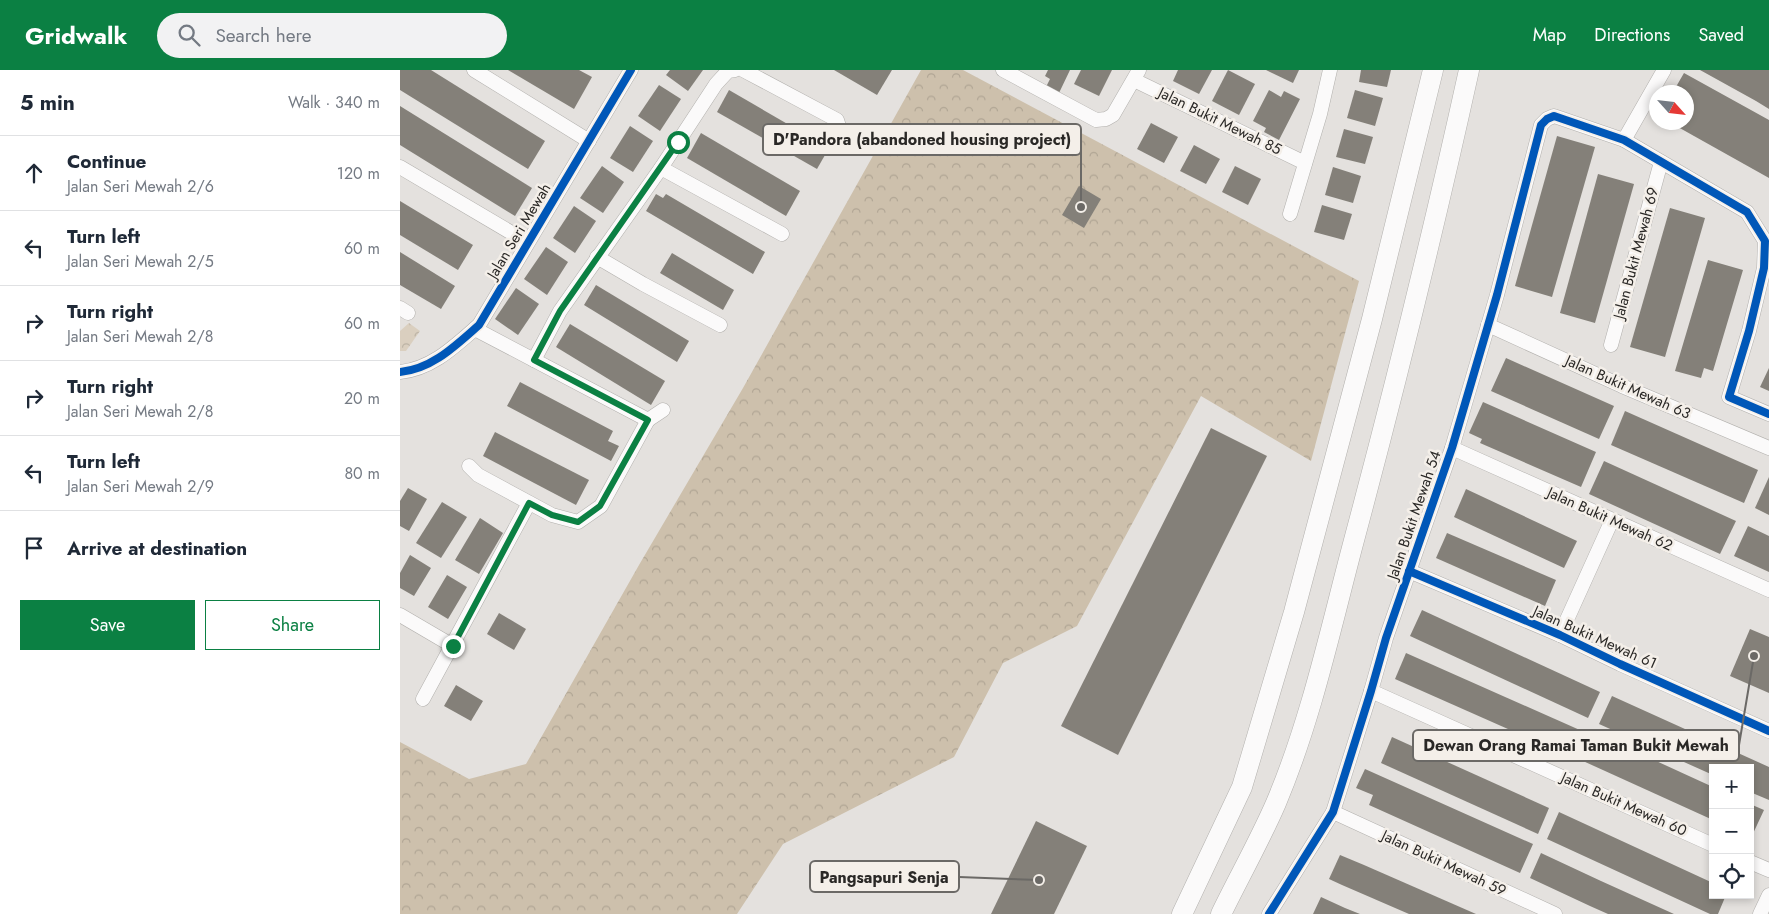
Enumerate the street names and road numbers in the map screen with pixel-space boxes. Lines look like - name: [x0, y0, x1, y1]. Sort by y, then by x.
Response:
- street label: Jalan Bukit Mewah 85: [1153, 81, 1285, 160]
- street label: Jalan Seri Mewah: [481, 179, 556, 285]
- street label: Jalan Bukit Mewah 69: [1607, 185, 1664, 323]
- street label: Jalan Bukit Mewah 63: [1560, 349, 1694, 425]
- street label: Jalan Bukit Mewah 54: [1381, 447, 1447, 584]
- street label: Jalan Bukit Mewah 62: [1542, 481, 1676, 557]
- street label: Jalan Bukit Mewah 61: [1528, 599, 1660, 674]
- street label: Jalan Bukit Mewah 60: [1556, 766, 1690, 842]
- street label: Jalan Bukit Mewah 59: [1376, 824, 1510, 902]

